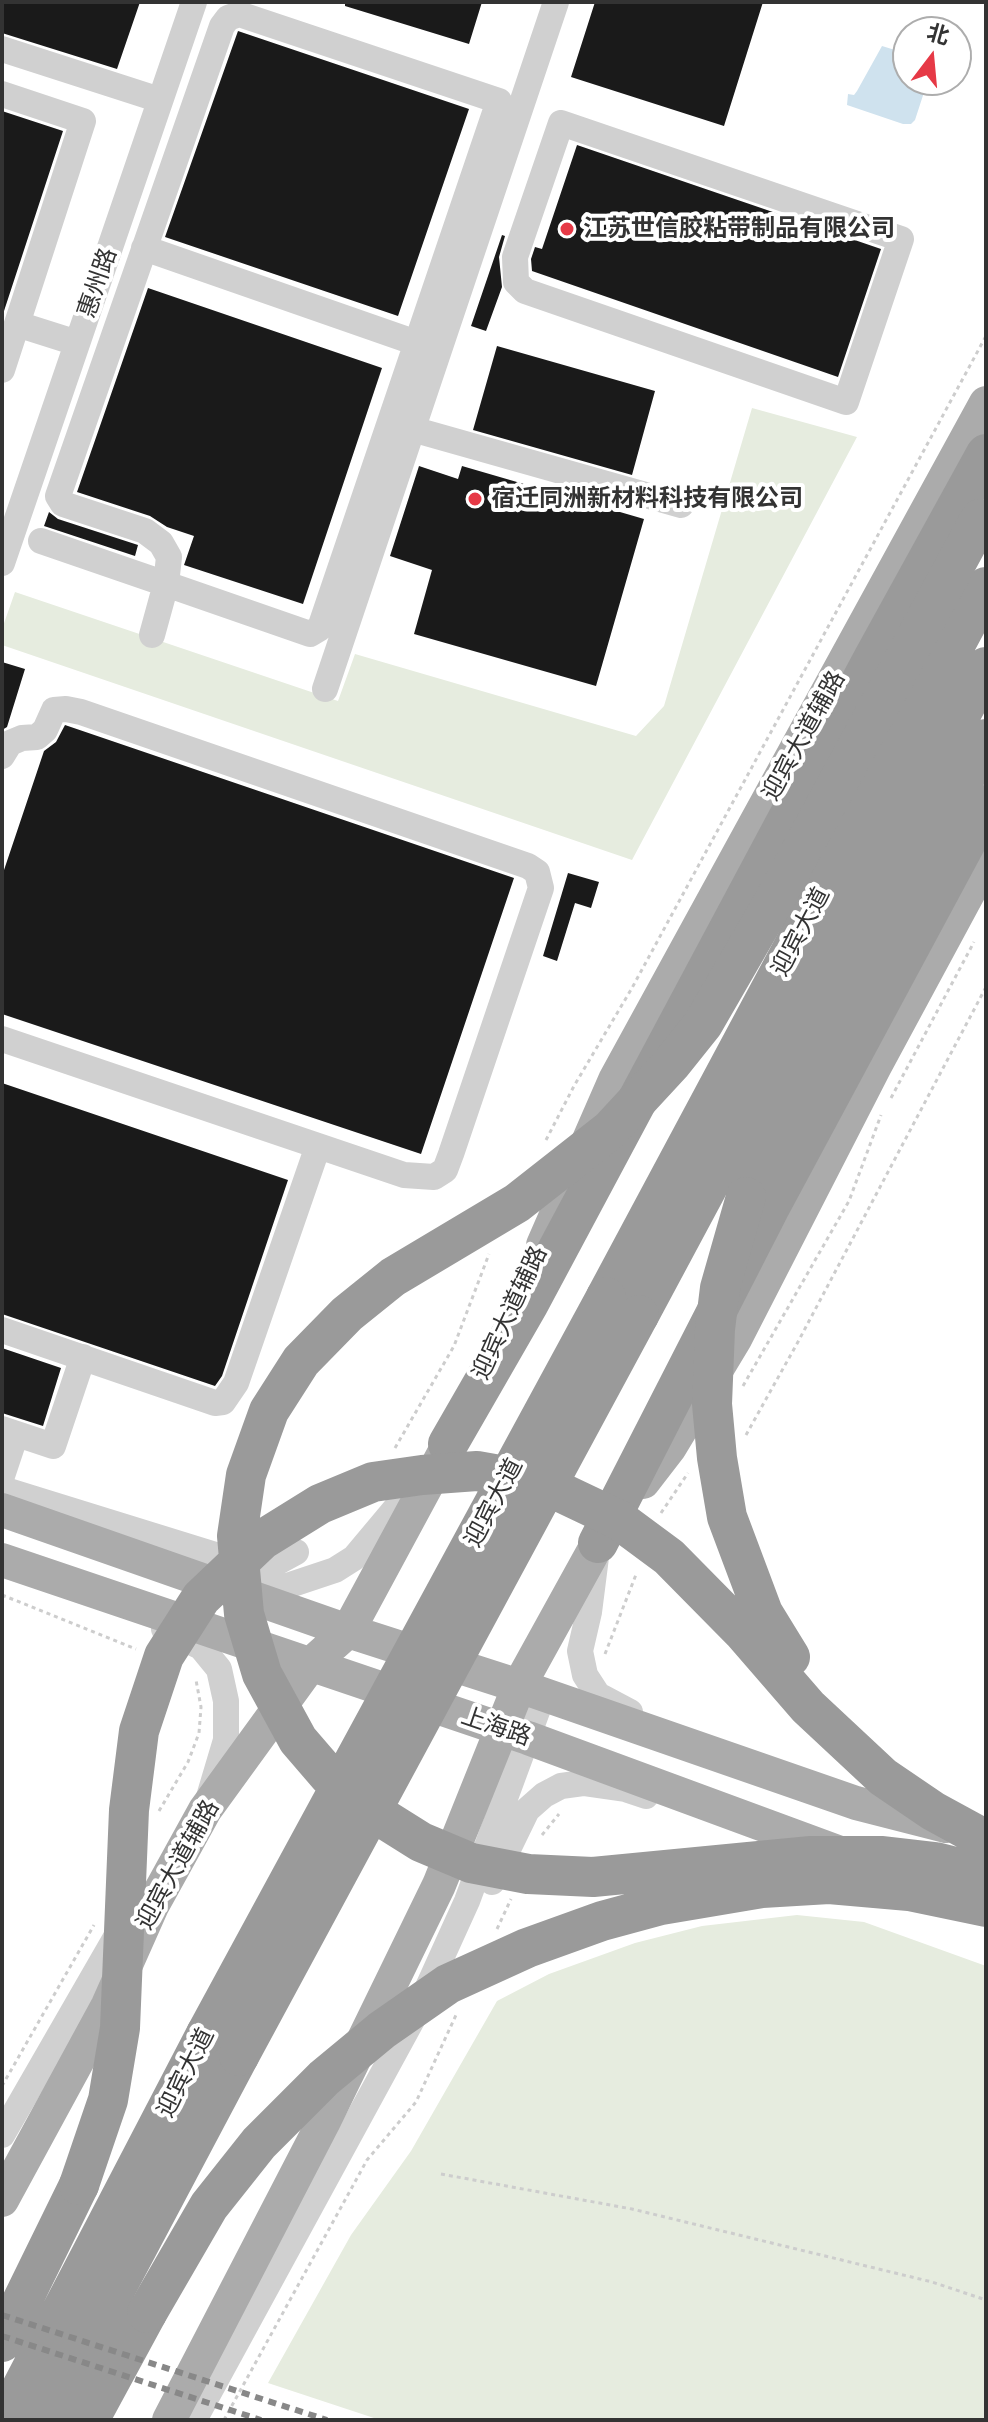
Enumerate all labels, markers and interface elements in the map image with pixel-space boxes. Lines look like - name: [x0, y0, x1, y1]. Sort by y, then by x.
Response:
- north arrow: [892, 16, 972, 96]
- text: 北: [924, 18, 952, 50]
- place label: 江苏世信胶粘带制品有限公司: [583, 215, 895, 243]
- marker: 江苏世信胶粘带制品有限公司: [558, 220, 576, 238]
- street label: 惠州路: [73, 244, 123, 322]
- place label: 宿迁同洲新材料科技有限公司: [491, 485, 803, 513]
- marker: 宿迁同洲新材料科技有限公司: [466, 490, 484, 508]
- street label: 迎宾大道辅路: [756, 666, 852, 806]
- street label: 迎宾大道: [766, 883, 836, 981]
- street label: 迎宾大道辅路: [467, 1242, 553, 1384]
- street label: 迎宾大道: [459, 1454, 529, 1552]
- street label: 上海路: [457, 1702, 535, 1752]
- street label: 迎宾大道辅路: [130, 1795, 226, 1935]
- street label: 迎宾大道: [151, 2024, 221, 2122]

